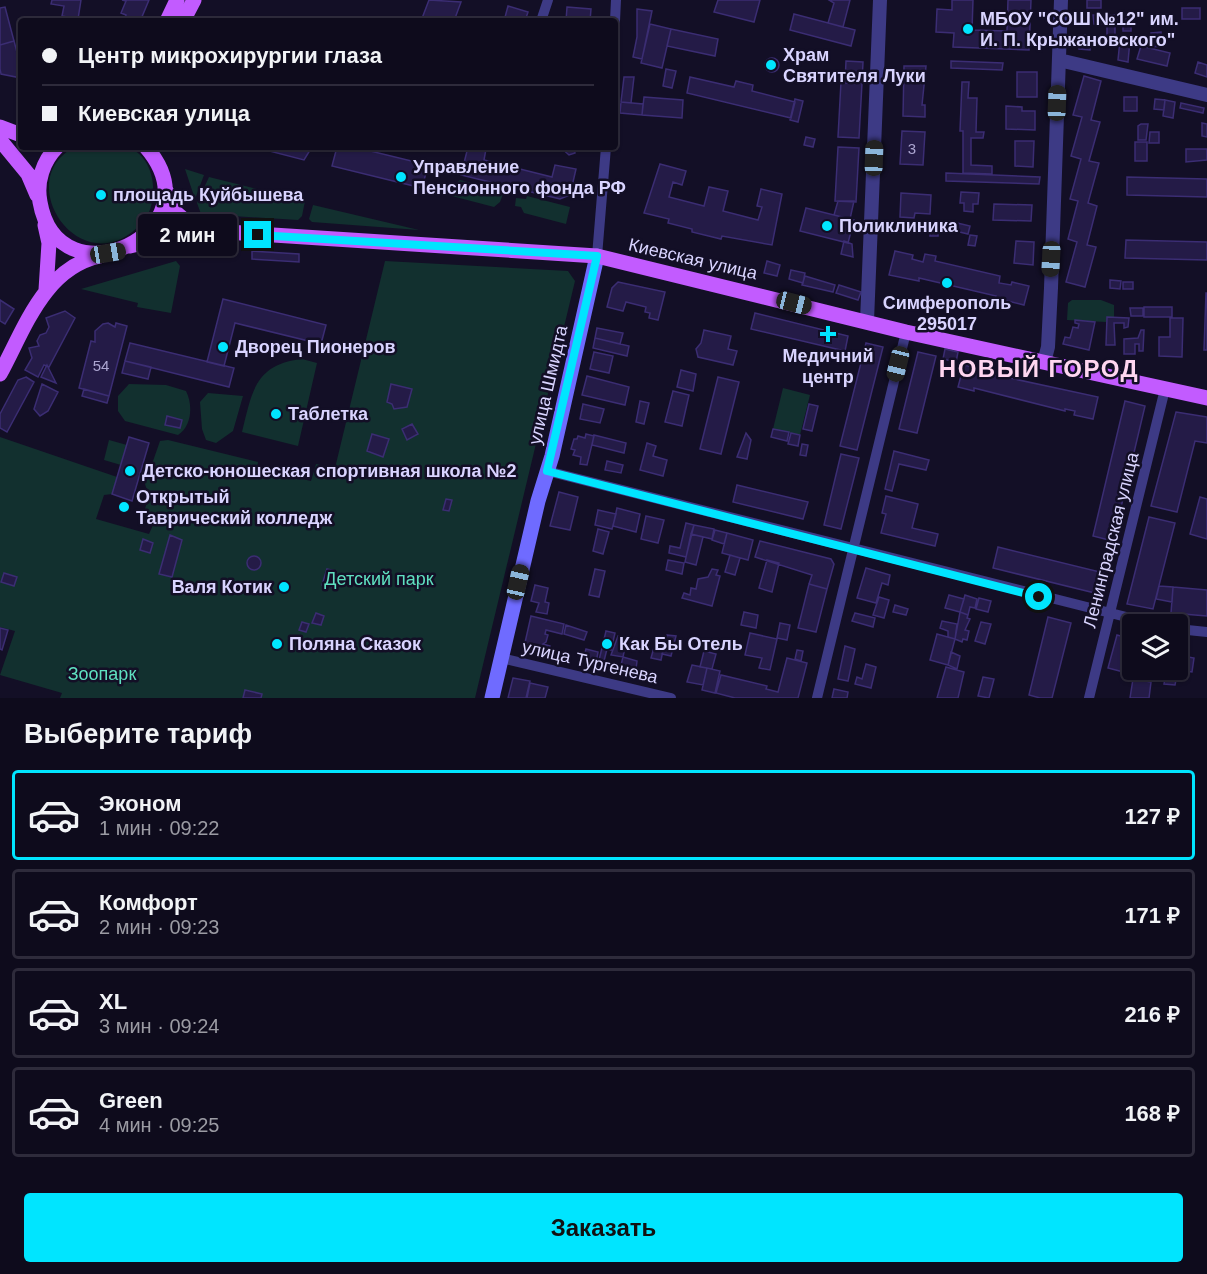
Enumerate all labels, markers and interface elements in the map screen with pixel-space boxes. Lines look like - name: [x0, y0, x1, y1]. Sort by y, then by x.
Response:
- place label: МБОУ "СОШ №12" им. И. П. Крыжановского": [980, 9, 1179, 50]
- marker: МБОУ "СОШ №12" им. И. П. Крыжановского": [961, 22, 975, 36]
- text: Центр микрохирургии глаза: [78, 43, 382, 68]
- place label: Храм Святителя Луки: [783, 45, 926, 86]
- marker: Храм Святителя Луки: [764, 58, 778, 72]
- car: [1047, 85, 1067, 121]
- text: Киевская улица: [78, 101, 250, 126]
- car: [864, 140, 884, 176]
- house number: 3: [908, 140, 916, 157]
- place label: Управление Пенсионного фонда РФ: [413, 157, 626, 198]
- marker: Управление Пенсионного фонда РФ: [394, 170, 408, 184]
- place label: площадь Куйбышева: [113, 185, 304, 205]
- marker: площадь Куйбышева: [94, 188, 108, 202]
- callout: 2 мин: [138, 214, 237, 256]
- place label: Поликлиника: [839, 216, 959, 236]
- marker: Поликлиника: [820, 219, 834, 233]
- route end: [244, 221, 271, 248]
- text: 2 мин: [160, 224, 215, 246]
- street label: Киевская улица: [627, 234, 760, 284]
- car: [89, 241, 127, 265]
- car: [1041, 241, 1061, 277]
- marker: Симферополь 295017: [940, 276, 954, 290]
- car: [774, 290, 814, 316]
- place label: Симферополь 295017: [883, 293, 1011, 334]
- street label: улица Шмидта: [525, 322, 572, 447]
- marker: Медичний центр: [819, 325, 837, 343]
- place label: Дворец Пионеров: [235, 337, 396, 357]
- marker: Дворец Пионеров: [216, 340, 230, 354]
- car: [885, 344, 911, 384]
- place label: Медичний центр: [783, 346, 873, 387]
- district label: НОВЫЙ ГОРОД: [939, 355, 1139, 382]
- house number: 54: [93, 357, 109, 374]
- place label: Таблетка: [288, 404, 369, 424]
- marker: Таблетка: [269, 407, 283, 421]
- street label: Ленинградская улица: [1079, 449, 1143, 630]
- place label: Детско-юношеская спортивная школа №2: [142, 461, 517, 481]
- marker: Детско-юношеская спортивная школа №2: [123, 464, 137, 478]
- place label: Открытый Таврический колледж: [136, 487, 332, 528]
- marker: Открытый Таврический колледж: [117, 500, 131, 514]
- car: [505, 562, 531, 602]
- park label: Детский парк: [324, 569, 434, 589]
- place label: Валя Котик: [172, 577, 273, 597]
- marker: Валя Котик: [277, 580, 291, 594]
- route start: [1025, 583, 1052, 610]
- map controls: [1122, 614, 1188, 680]
- button: layers: [1122, 614, 1188, 680]
- place label: Поляна Сказок: [289, 634, 422, 654]
- place label: Как Бы Отель: [619, 634, 743, 654]
- marker: Поляна Сказок: [270, 637, 284, 651]
- street label: улица Тургенева: [520, 637, 661, 688]
- marker: Как Бы Отель: [600, 637, 614, 651]
- park label: Зоопарк: [68, 664, 136, 684]
- text: Выберите тариф: [24, 719, 252, 749]
- icon: car: [27, 788, 81, 842]
- text: Эконом: [99, 791, 182, 816]
- text: 127 ₽: [1124, 804, 1180, 829]
- text: 1 мин · 09:22: [99, 817, 219, 839]
- icon: car: [27, 887, 81, 941]
- text: Комфорт: [99, 890, 198, 915]
- text: 171 ₽: [1124, 903, 1180, 928]
- text: 2 мин · 09:23: [99, 916, 219, 938]
- icon: car: [27, 986, 81, 1040]
- text: XL: [99, 989, 127, 1014]
- text: 216 ₽: [1124, 1002, 1180, 1027]
- text: 3 мин · 09:24: [99, 1015, 219, 1037]
- icon: car: [27, 1085, 81, 1139]
- text: Green: [99, 1088, 163, 1113]
- text: 168 ₽: [1124, 1101, 1180, 1126]
- text: 4 мин · 09:25: [99, 1114, 219, 1136]
- button: Заказать: [24, 1193, 1183, 1262]

